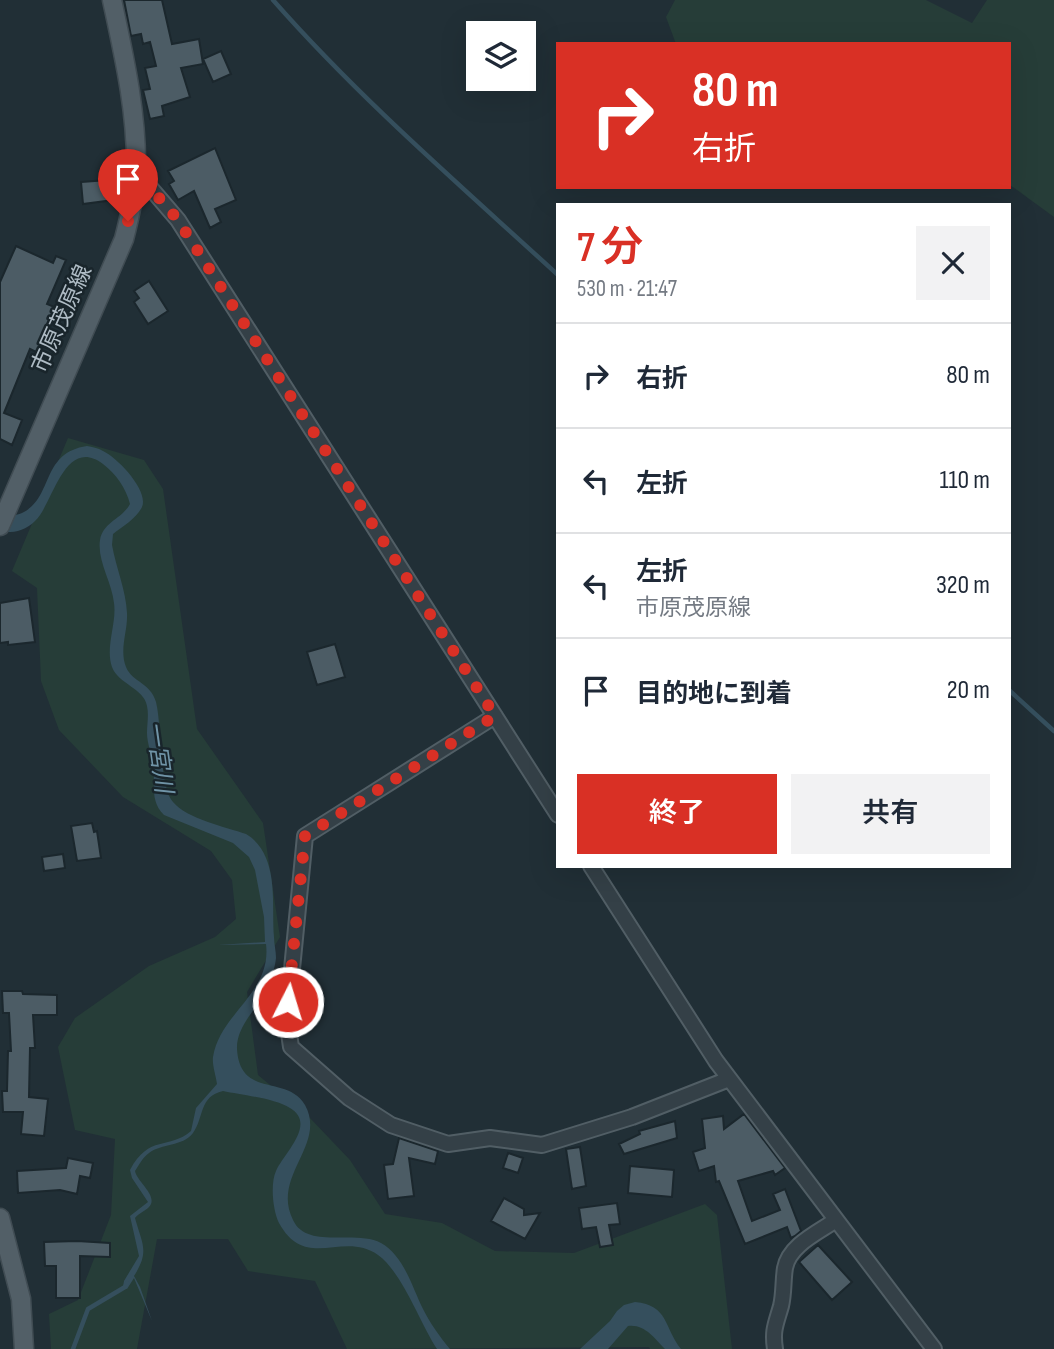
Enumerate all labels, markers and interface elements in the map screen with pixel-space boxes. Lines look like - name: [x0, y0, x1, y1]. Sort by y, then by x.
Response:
- map controls: [466, 21, 536, 91]
- button: layers: [466, 21, 536, 91]
- text: 80 m: [692, 62, 779, 121]
- icon: right: [577, 70, 668, 161]
- text: 右折: [692, 130, 756, 169]
- pin: [98, 149, 158, 221]
- icon: arrive: [109, 160, 147, 198]
- text: 7 分: [577, 223, 643, 274]
- button: close: [916, 226, 990, 300]
- street label: 市原茂原線: [26, 261, 98, 377]
- text: 530 m · 21:47: [577, 275, 677, 303]
- icon: right: [577, 357, 615, 395]
- text: 80 m: [946, 360, 990, 391]
- text: 右折: [636, 364, 688, 395]
- icon: left: [577, 462, 615, 500]
- text: 110 m: [939, 465, 990, 496]
- text: 左折: [636, 469, 688, 500]
- text: 左折: [636, 557, 688, 588]
- icon: left: [577, 567, 615, 605]
- text: 320 m: [936, 570, 990, 601]
- text: 市原茂原線: [636, 594, 751, 622]
- icon: arrive: [577, 672, 615, 710]
- text: 20 m: [947, 675, 990, 706]
- text: 目的地に到着: [636, 679, 792, 710]
- water label: 一宮川: [140, 719, 179, 798]
- button: 終了: [577, 774, 777, 854]
- button: 共有: [791, 774, 990, 854]
- position arrow: [251, 965, 325, 1039]

